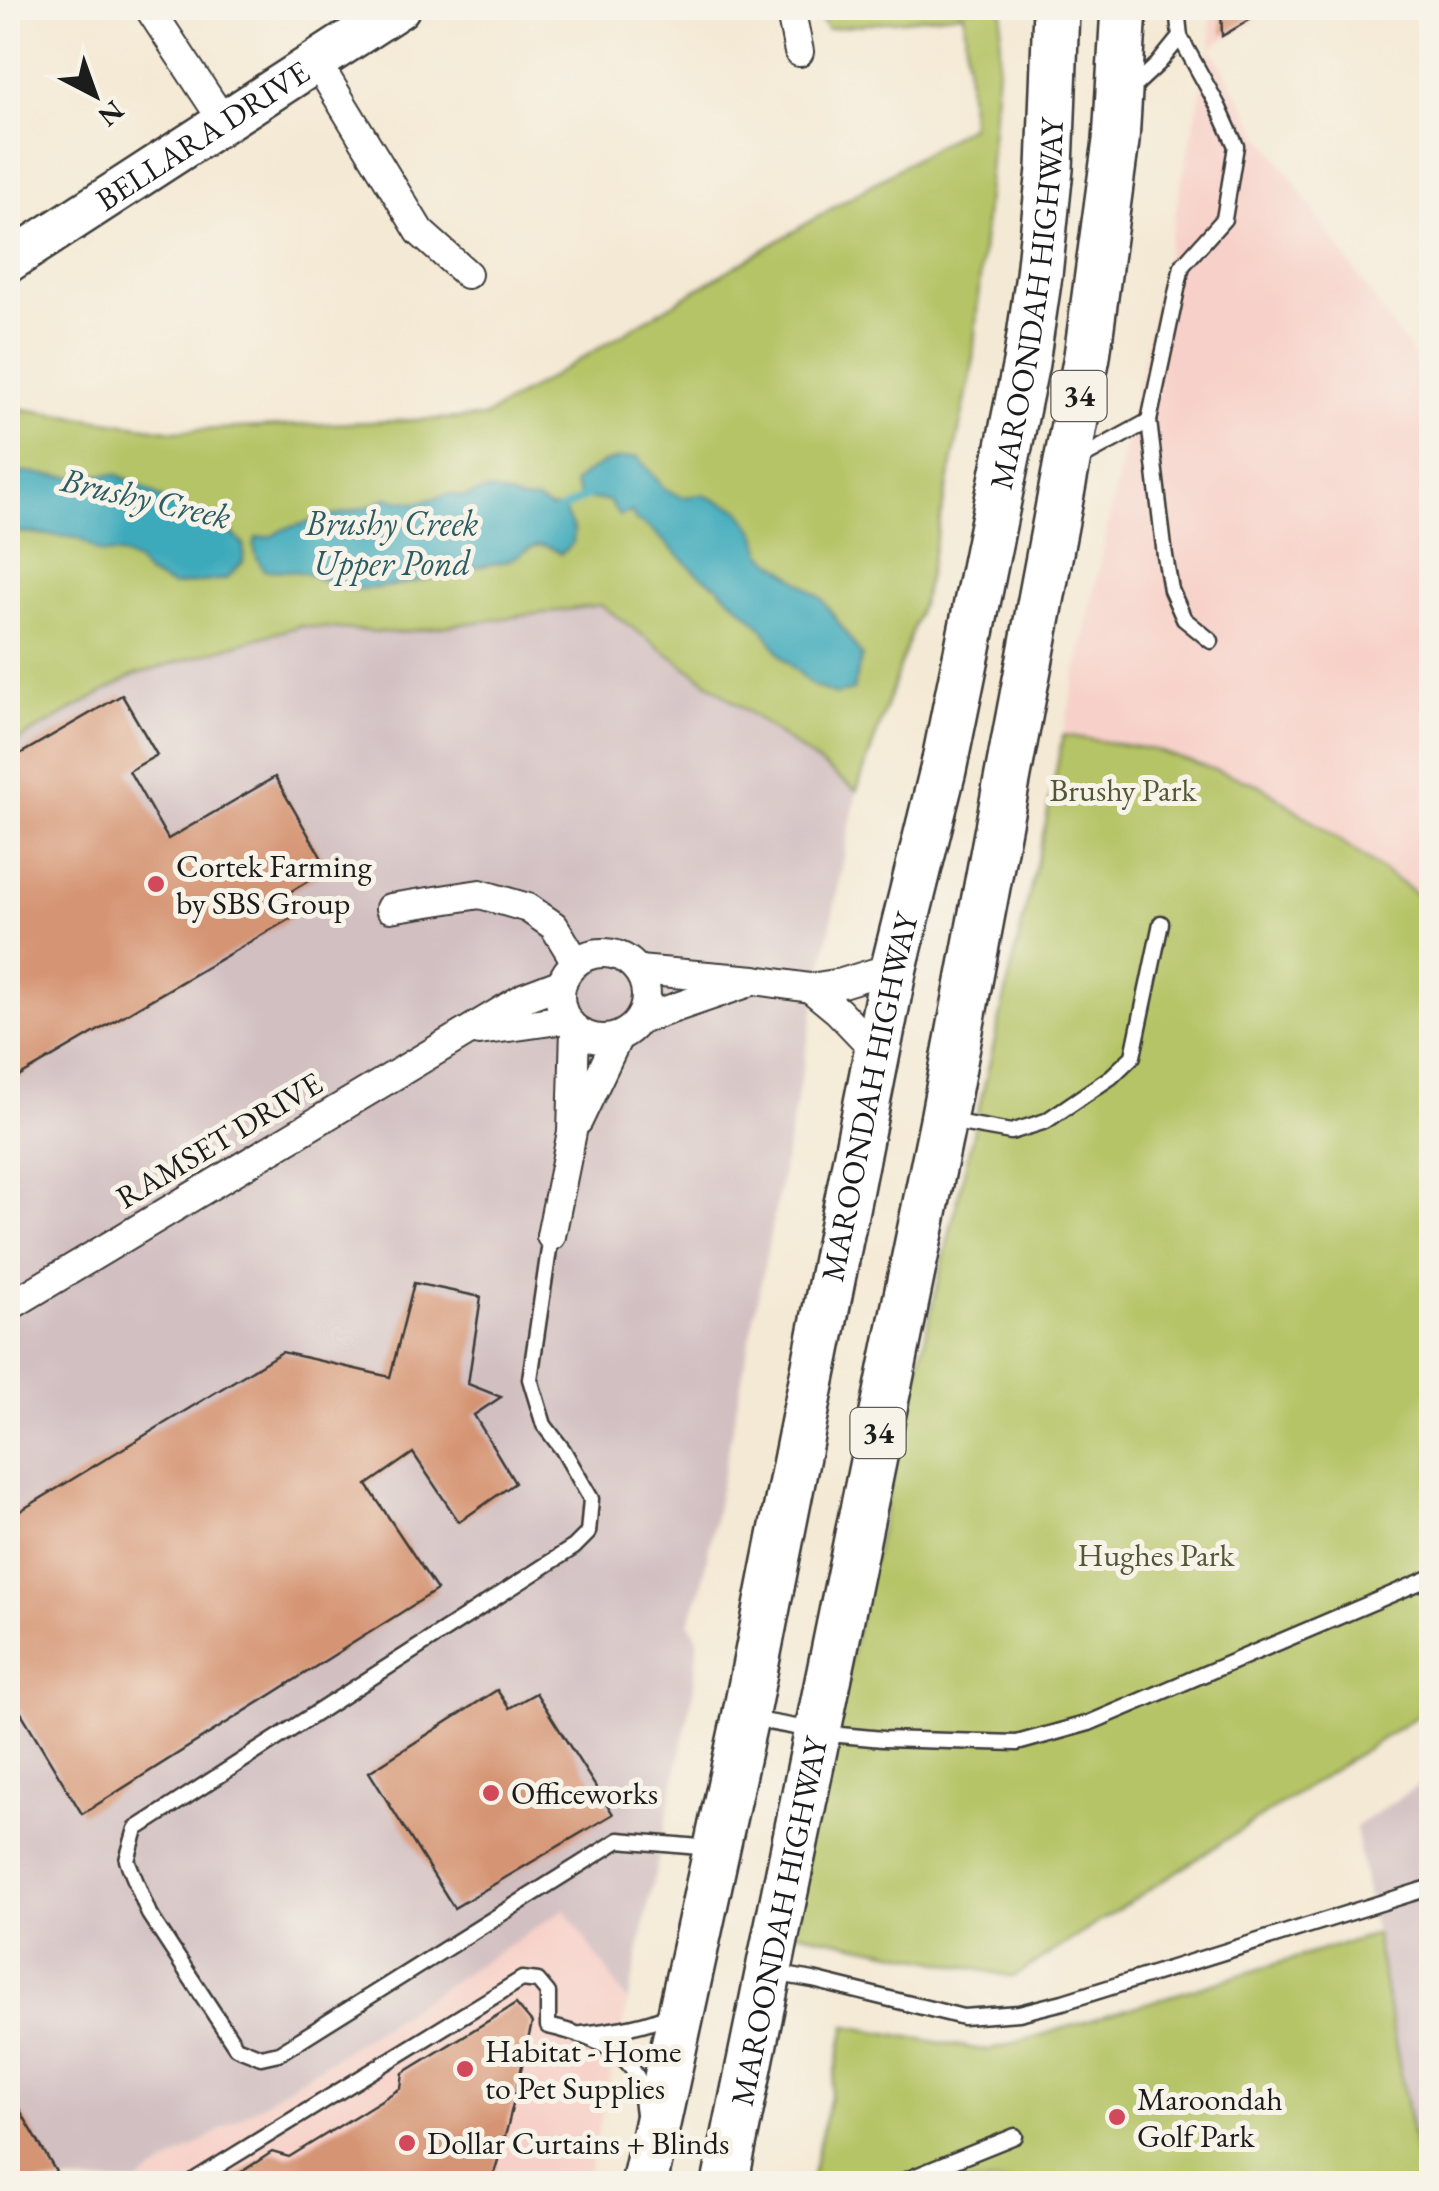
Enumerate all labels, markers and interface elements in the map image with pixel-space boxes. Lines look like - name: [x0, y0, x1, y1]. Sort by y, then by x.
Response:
- north arrow: [45, 45, 145, 145]
- street label: BELLARA DRIVE: [88, 51, 317, 220]
- text: N: [91, 93, 132, 135]
- street label: MAROONDAH HIGHWAY: [980, 116, 1073, 493]
- road number: 34: [1052, 371, 1106, 421]
- water label: Brushy Creek: [56, 456, 235, 540]
- water label: Brushy Creek Upper Pond: [305, 500, 478, 586]
- park label: Brushy Park: [1050, 769, 1197, 811]
- place label: Cortek Farming by SBS Group: [176, 845, 373, 924]
- marker: Cortek Farming by SBS Group: [145, 873, 167, 895]
- street label: MAROONDAH HIGHWAY: [811, 907, 928, 1285]
- street label: RAMSET DRIVE: [108, 1062, 330, 1218]
- road number: 34: [850, 1408, 906, 1458]
- park label: Hughes Park: [1078, 1534, 1235, 1576]
- street label: MAROONDAH HIGHWAY: [721, 1732, 837, 2109]
- place label: Officeworks: [511, 1772, 658, 1814]
- marker: Officeworks: [480, 1782, 502, 1804]
- place label: Habitat - Home to Pet Supplies: [485, 2030, 682, 2109]
- marker: Habitat - Home to Pet Supplies: [454, 2058, 476, 2080]
- place label: Maroondah Golf Park: [1137, 2078, 1283, 2157]
- marker: Maroondah Golf Park: [1106, 2106, 1128, 2128]
- place label: Dollar Curtains + Blinds: [427, 2122, 729, 2164]
- marker: Dollar Curtains + Blinds: [396, 2132, 418, 2154]

